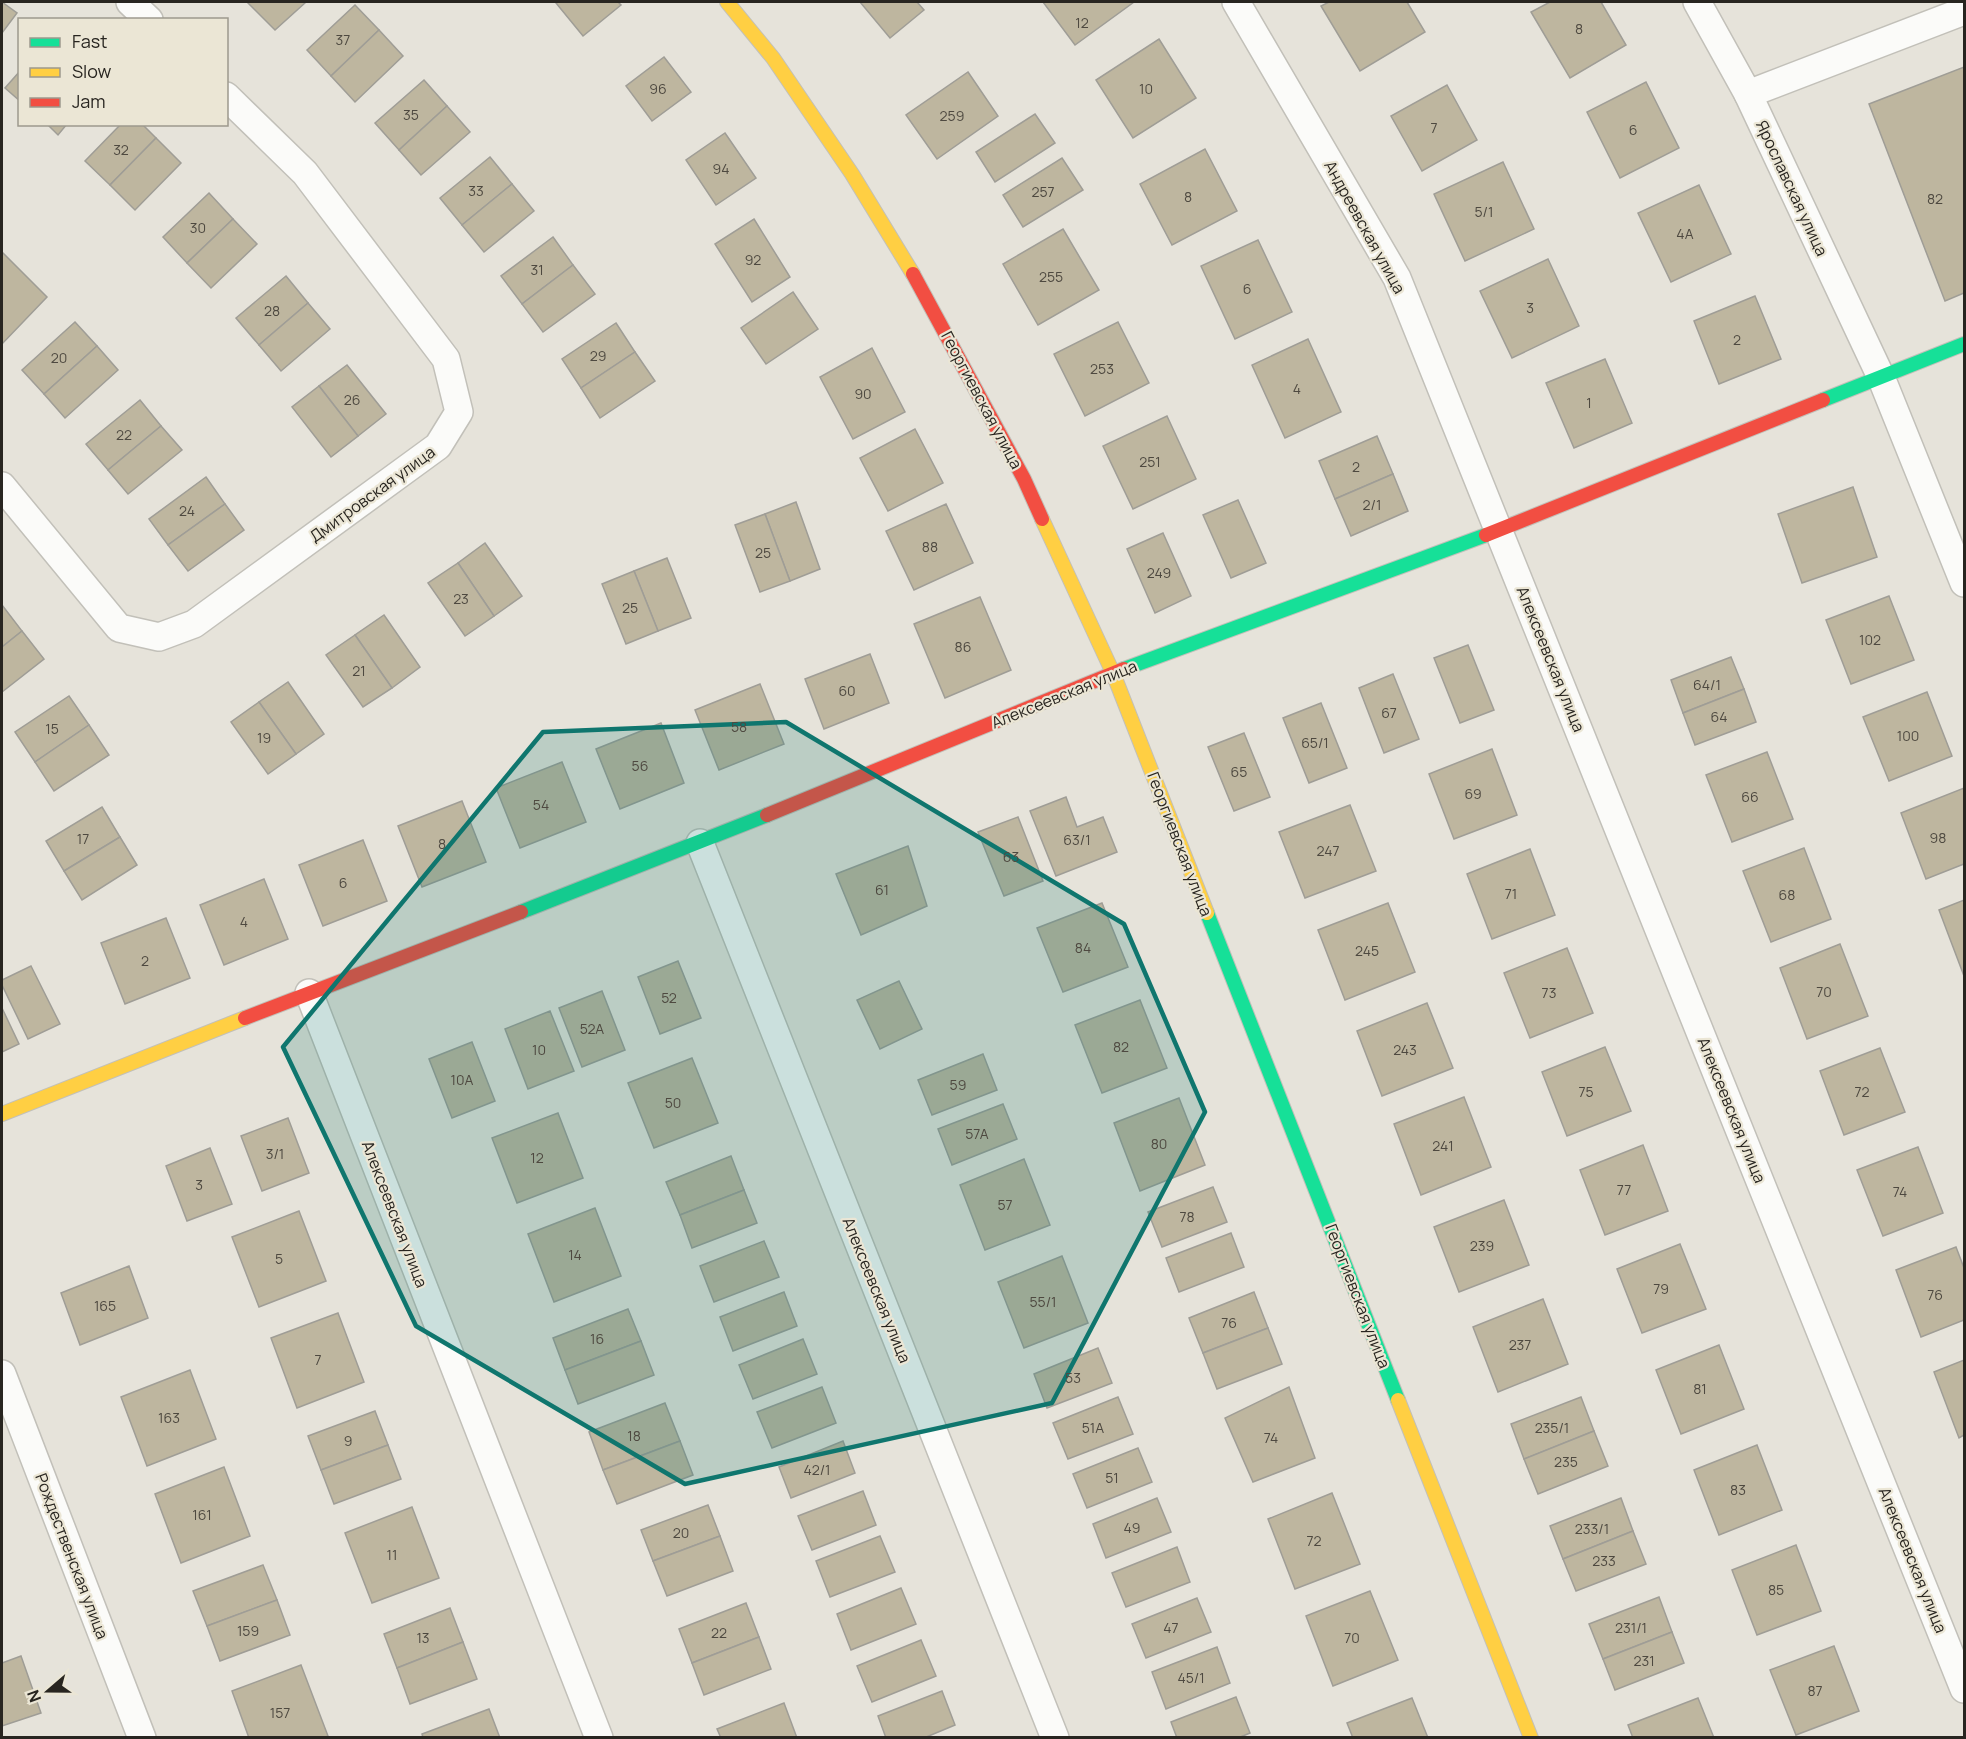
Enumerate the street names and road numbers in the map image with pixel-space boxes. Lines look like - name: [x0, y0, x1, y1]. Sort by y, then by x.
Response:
- street label: Ярославская улица: [1751, 117, 1833, 259]
- street label: Андреевская улица: [1319, 157, 1411, 297]
- street label: Георгиевская улица: [936, 327, 1028, 473]
- street label: Дмитровская улица: [305, 441, 439, 547]
- street label: Алексеевская улица: [1512, 583, 1590, 735]
- street label: Алексеевская улица: [988, 655, 1140, 733]
- street label: Георгиевская улица: [1142, 769, 1218, 919]
- street label: Алексеевская улица: [1693, 1034, 1771, 1186]
- street label: Алексеевская улица: [357, 1137, 433, 1291]
- street label: Алексеевская улица: [838, 1214, 916, 1366]
- street label: Георгиевская улица: [1320, 1221, 1396, 1371]
- street label: Рождественская улица: [30, 1470, 114, 1642]
- street label: Алексеевская улица: [1874, 1484, 1952, 1636]

